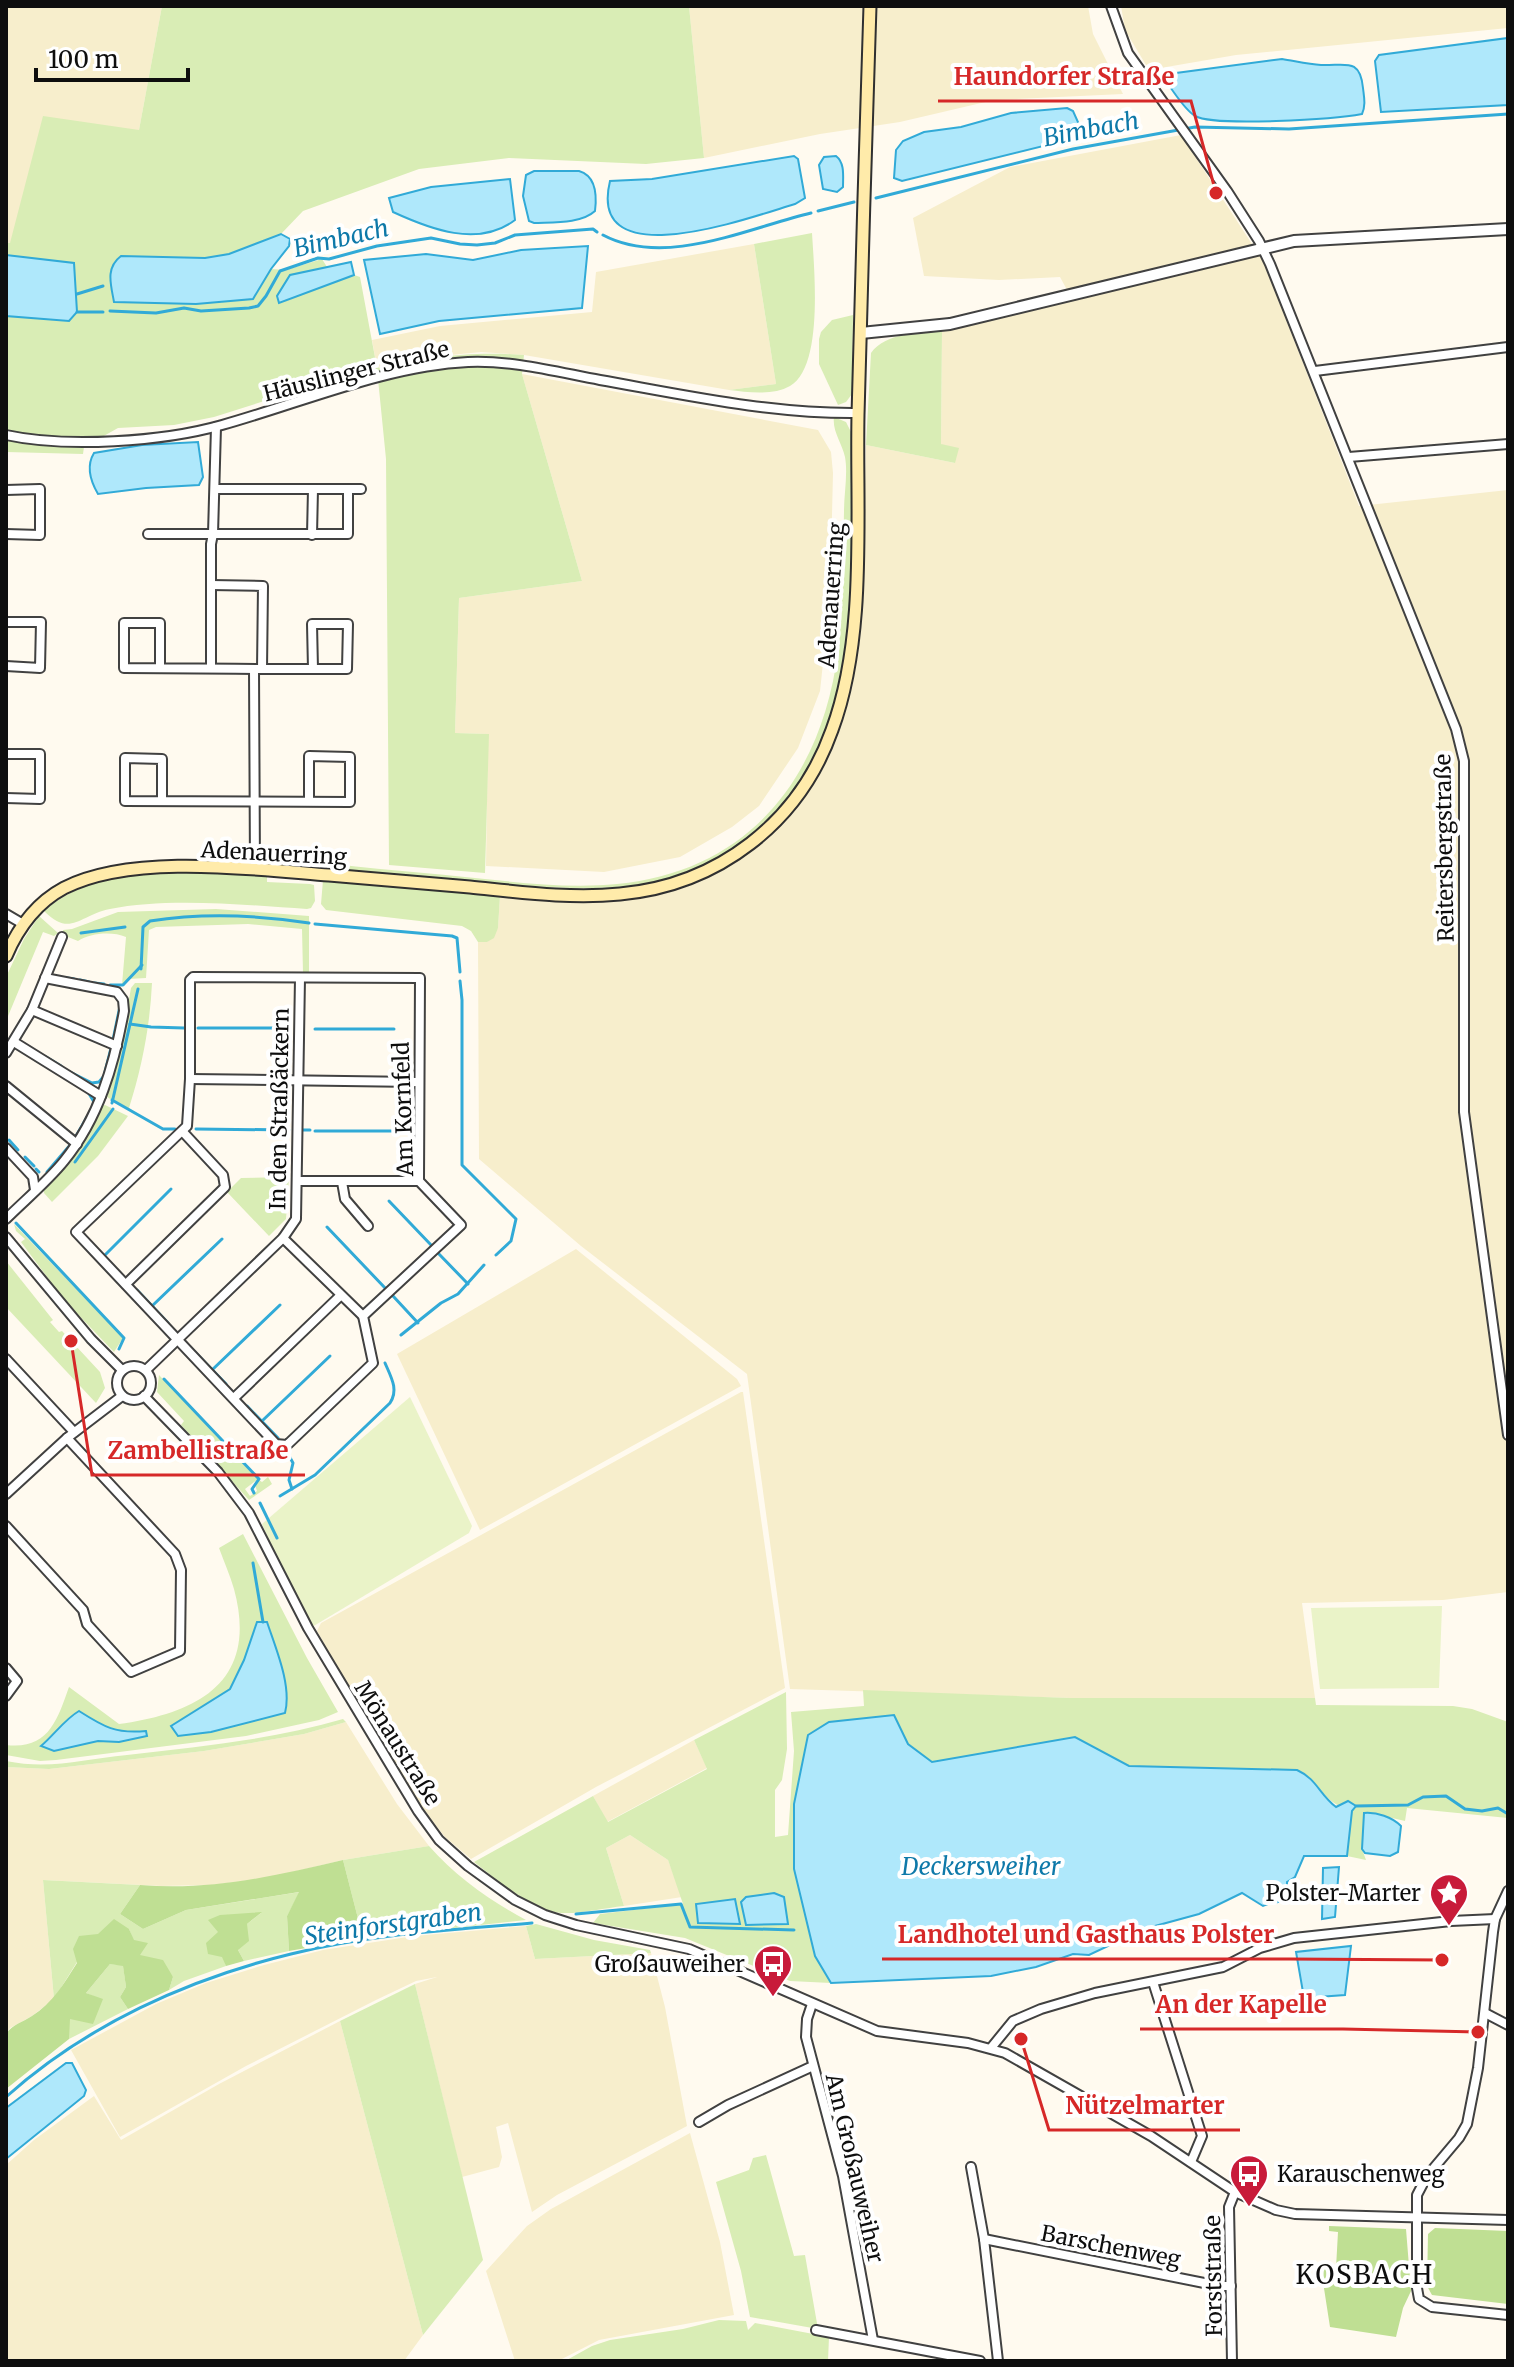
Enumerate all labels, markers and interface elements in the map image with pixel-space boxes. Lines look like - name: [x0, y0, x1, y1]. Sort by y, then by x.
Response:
- scale bar: [36, 32, 188, 82]
- text: 100 m: [48, 44, 119, 75]
- callout: Haundorfer Straße: [938, 53, 1191, 101]
- text: Haundorfer Straße: [953, 61, 1175, 92]
- water label: Bimbach: [1040, 105, 1142, 153]
- water label: Bimbach: [290, 212, 392, 264]
- street label: Häuslinger Straße: [260, 334, 452, 408]
- street label: Adenauerring: [812, 521, 850, 670]
- street label: Reitersbergstraße: [1428, 754, 1460, 942]
- street label: Adenauerring: [199, 835, 348, 871]
- street label: In den Straßäckern: [263, 1007, 295, 1210]
- street label: Am Kornfeld: [387, 1041, 419, 1178]
- callout: Zambellistraße: [92, 1427, 305, 1475]
- text: Zambellistraße: [108, 1435, 288, 1466]
- street label: Mönaustraße: [349, 1676, 447, 1810]
- water label: Deckersweiher: [901, 1851, 1062, 1882]
- place icon: Polster-Marter: [1428, 1872, 1470, 1927]
- place label: Polster-Marter: [1266, 1879, 1421, 1907]
- water label: Steinforstgraben: [302, 1896, 484, 1952]
- callout: Landhotel und Gasthaus Polster: [882, 1911, 1290, 1959]
- text: Landhotel und Gasthaus Polster: [898, 1919, 1274, 1950]
- bus stop icon: Großauweiher: [752, 1943, 794, 1998]
- place label: Großauweiher: [595, 1950, 745, 1978]
- callout: An der Kapelle: [1140, 1981, 1343, 2029]
- text: An der Kapelle: [1154, 1989, 1327, 2020]
- street label: Am Großauweiher: [819, 2070, 890, 2265]
- callout: Nützelmarter: [1049, 2082, 1240, 2130]
- text: Nützelmarter: [1065, 2090, 1225, 2121]
- bus stop icon: Karauschenweg: [1228, 2153, 1270, 2208]
- place label: Karauschenweg: [1277, 2160, 1445, 2188]
- street label: Forststraße: [1198, 2215, 1228, 2337]
- street label: Barschenweg: [1039, 2219, 1183, 2273]
- district label: KOSBACH: [1296, 2258, 1434, 2291]

